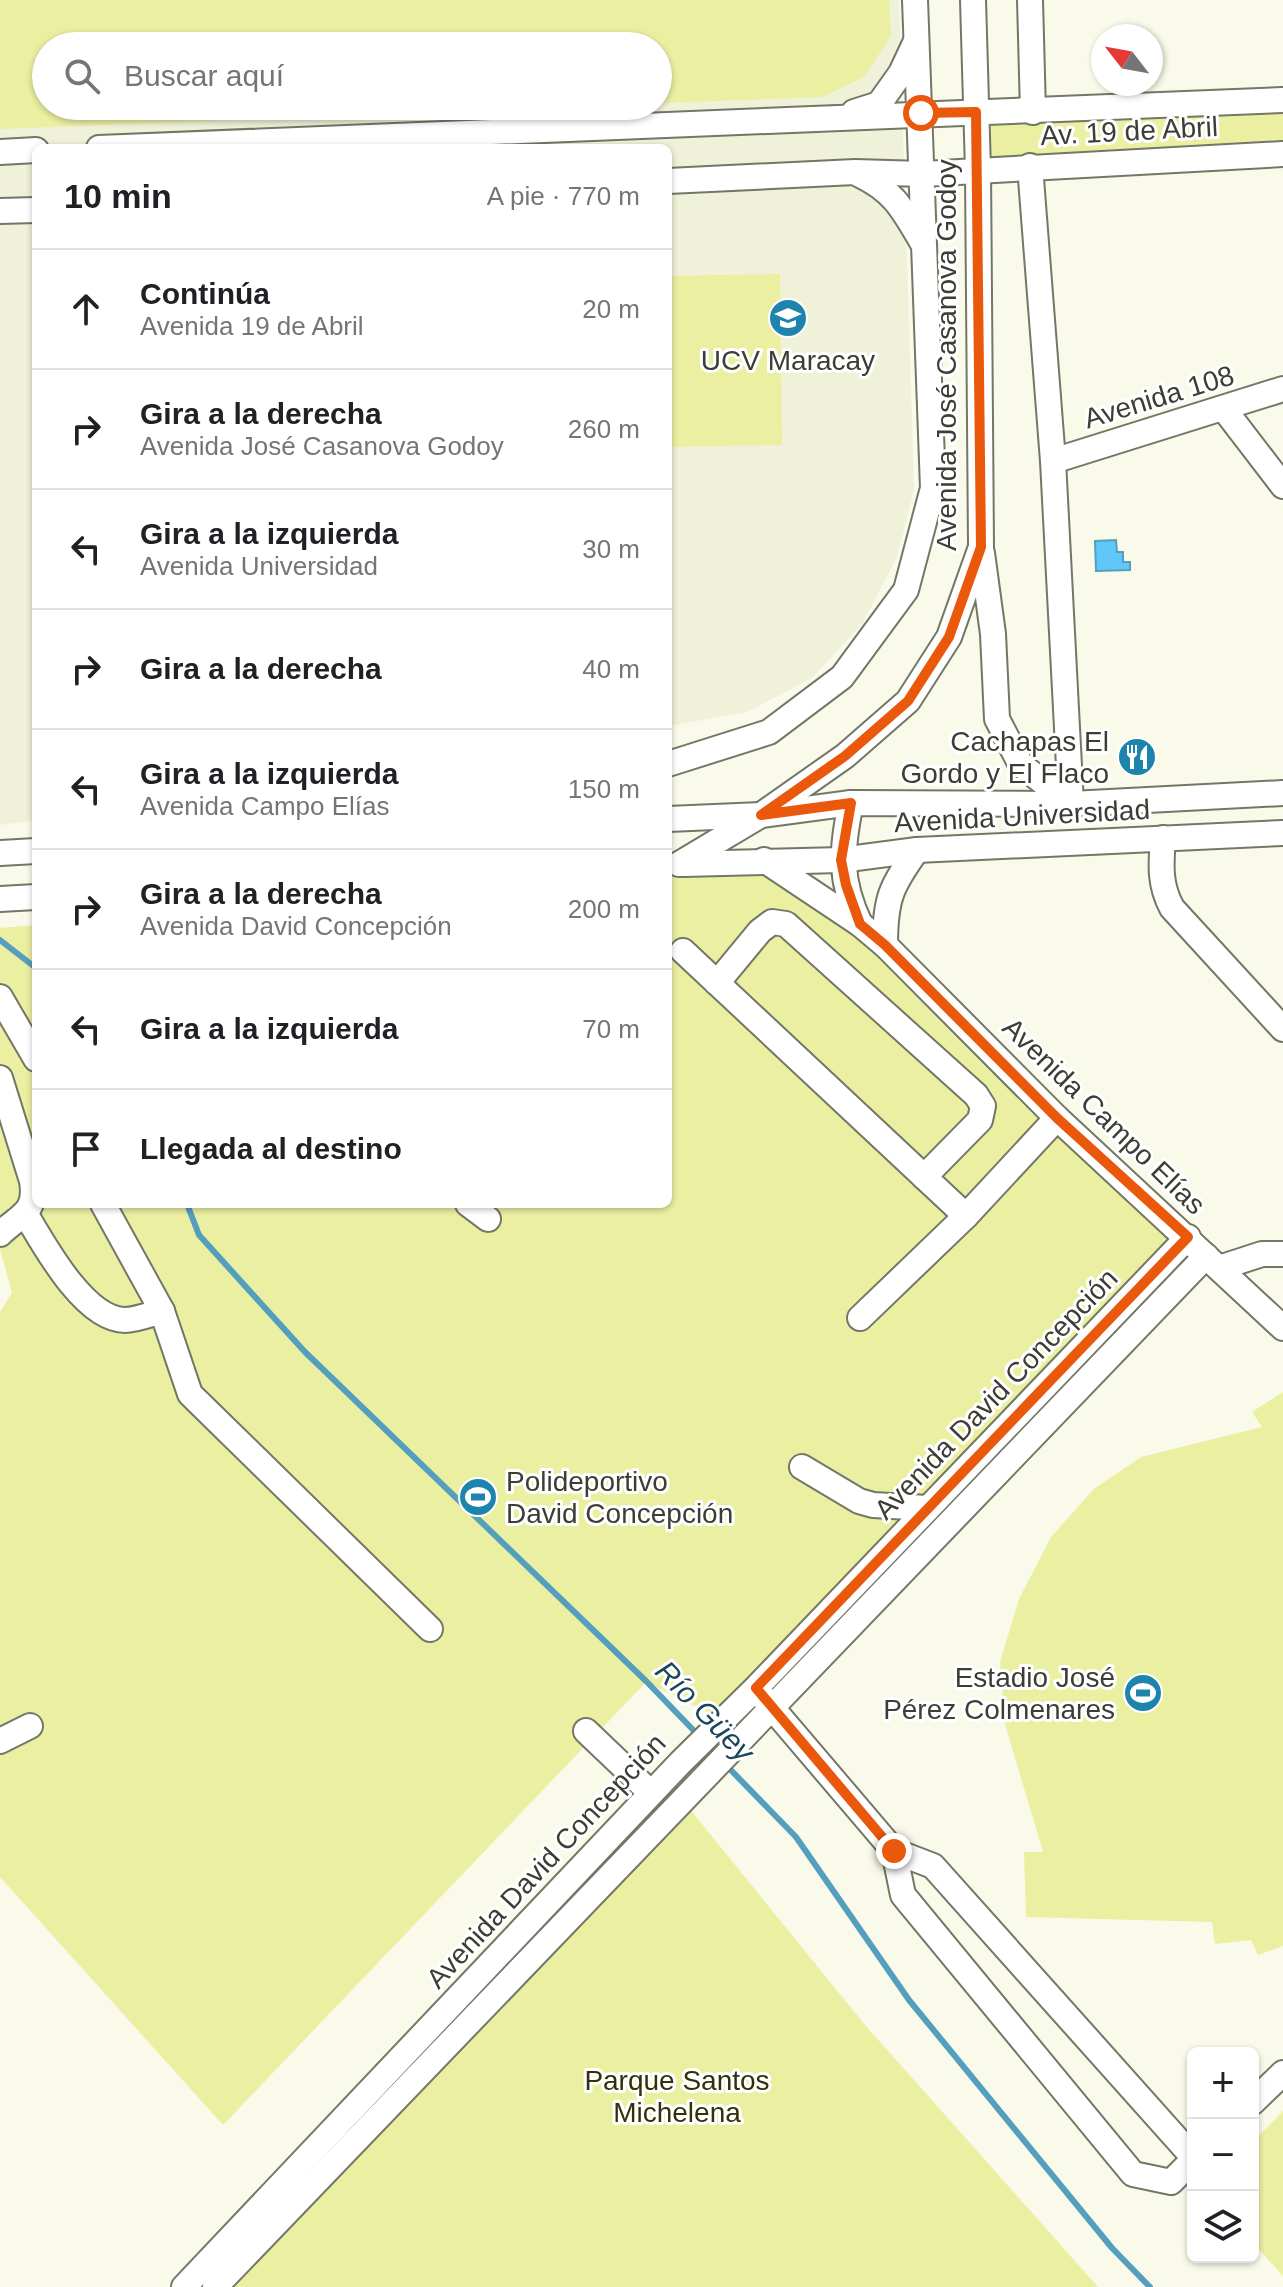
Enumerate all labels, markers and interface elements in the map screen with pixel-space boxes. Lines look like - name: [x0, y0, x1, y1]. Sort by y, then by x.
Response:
- north arrow: [1091, 24, 1163, 96]
- search box: [32, 32, 672, 120]
- icon: search: [60, 54, 104, 98]
- text: Buscar aquí: [124, 59, 284, 92]
- route start: [903, 95, 939, 131]
- street label: Av. 19 de Abril: [1039, 111, 1219, 151]
- street label: Avenida José Casanova Godoy: [931, 159, 962, 551]
- text: 10 min: [64, 177, 172, 215]
- text: A pie · 770 m: [487, 181, 640, 211]
- text: Continúa: [140, 277, 270, 310]
- icon: ahead: [64, 287, 108, 331]
- text: 20 m: [582, 294, 640, 324]
- school or university icon: UCV Maracay: [767, 297, 809, 339]
- text: Avenida 19 de Abril: [140, 311, 364, 341]
- place label: UCV Maracay: [701, 345, 875, 376]
- street label: Avenida 108: [1080, 359, 1238, 435]
- text: Gira a la derecha: [140, 397, 382, 430]
- icon: right: [64, 407, 108, 451]
- text: 260 m: [568, 414, 640, 444]
- text: Avenida José Casanova Godoy: [140, 431, 504, 461]
- text: Gira a la izquierda: [140, 517, 398, 550]
- icon: left: [64, 527, 108, 571]
- text: 30 m: [582, 534, 640, 564]
- text: Avenida Universidad: [140, 551, 378, 581]
- icon: right: [64, 647, 108, 691]
- text: Gira a la derecha: [140, 652, 382, 685]
- text: 40 m: [582, 654, 640, 684]
- place label: Cachapas El Gordo y El Flaco: [900, 726, 1109, 789]
- restaurant icon: Cachapas El Gordo y El Flaco: [1116, 736, 1158, 778]
- text: Gira a la izquierda: [140, 757, 398, 790]
- icon: left: [64, 767, 108, 811]
- text: 150 m: [568, 774, 640, 804]
- text: Avenida Campo Elías: [140, 791, 390, 821]
- street label: Avenida Universidad: [893, 794, 1151, 838]
- text: Gira a la derecha: [140, 877, 382, 910]
- icon: right: [64, 887, 108, 931]
- text: 200 m: [568, 894, 640, 924]
- text: Avenida David Concepción: [140, 911, 452, 941]
- icon: left: [64, 1007, 108, 1051]
- text: Gira a la izquierda: [140, 1012, 398, 1045]
- street label: Avenida Campo Elías: [997, 1012, 1211, 1220]
- text: 70 m: [582, 1014, 640, 1044]
- icon: arrive: [64, 1127, 108, 1171]
- text: Llegada al destino: [140, 1132, 402, 1165]
- street label: Avenida David Concepción: [868, 1262, 1124, 1526]
- place label: Polideportivo David Concepción: [506, 1466, 733, 1529]
- sports icon: Polideportivo David Concepción: [457, 1476, 499, 1518]
- water label: Río Güey: [649, 1654, 762, 1769]
- place label: Estadio José Pérez Colmenares: [883, 1662, 1115, 1725]
- sports icon: Estadio José Pérez Colmenares: [1122, 1672, 1164, 1714]
- street label: Avenida David Concepción: [420, 1728, 672, 1994]
- route end: [876, 1833, 912, 1869]
- map controls: [1187, 2047, 1259, 2263]
- button: +: [1187, 2047, 1259, 2119]
- park label: Parque Santos Michelena: [584, 2065, 770, 2128]
- button: −: [1187, 2119, 1259, 2191]
- button: layers: [1187, 2191, 1259, 2263]

